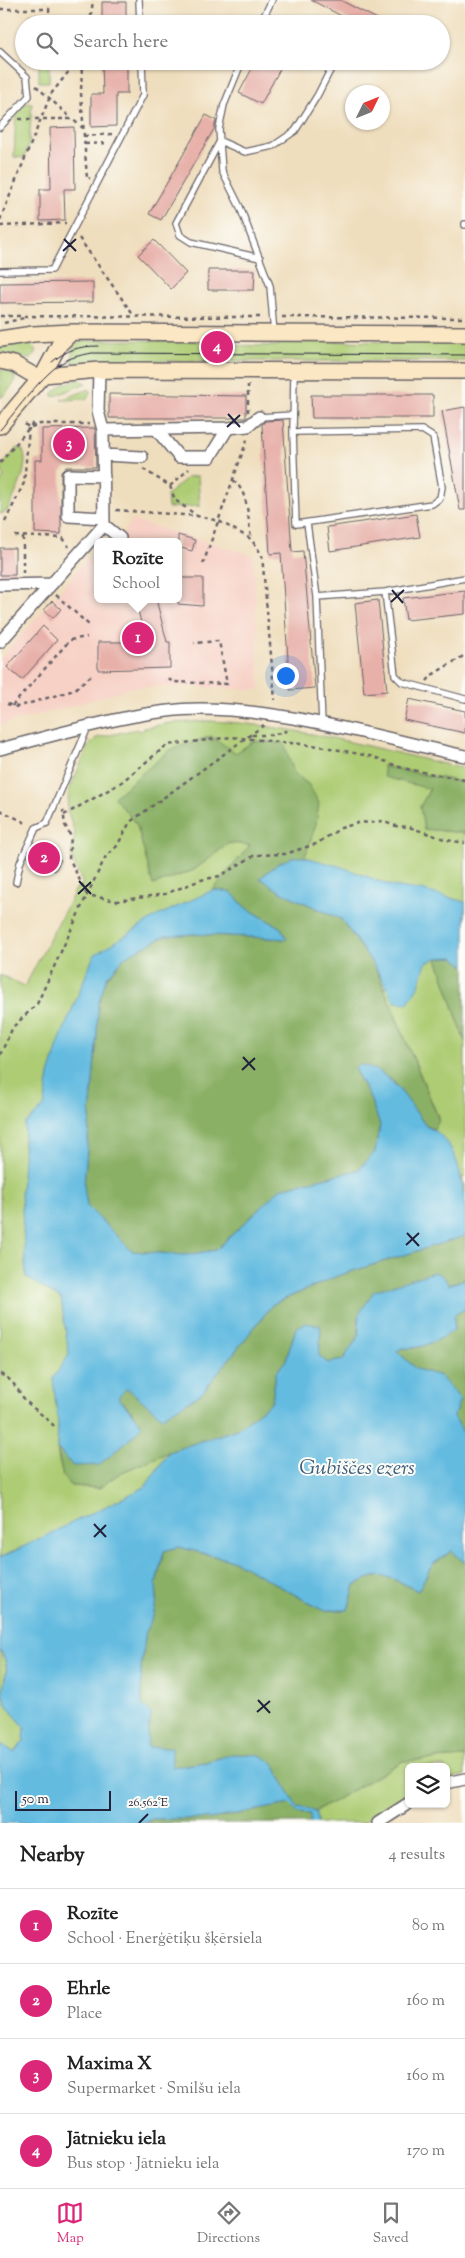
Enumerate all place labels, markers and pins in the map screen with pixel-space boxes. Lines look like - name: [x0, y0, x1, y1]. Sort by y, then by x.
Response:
- pin: 4: [201, 328, 233, 366]
- pin: 3: [53, 425, 85, 463]
- pin: 1: [122, 619, 154, 657]
- pin: 2: [28, 839, 60, 877]

